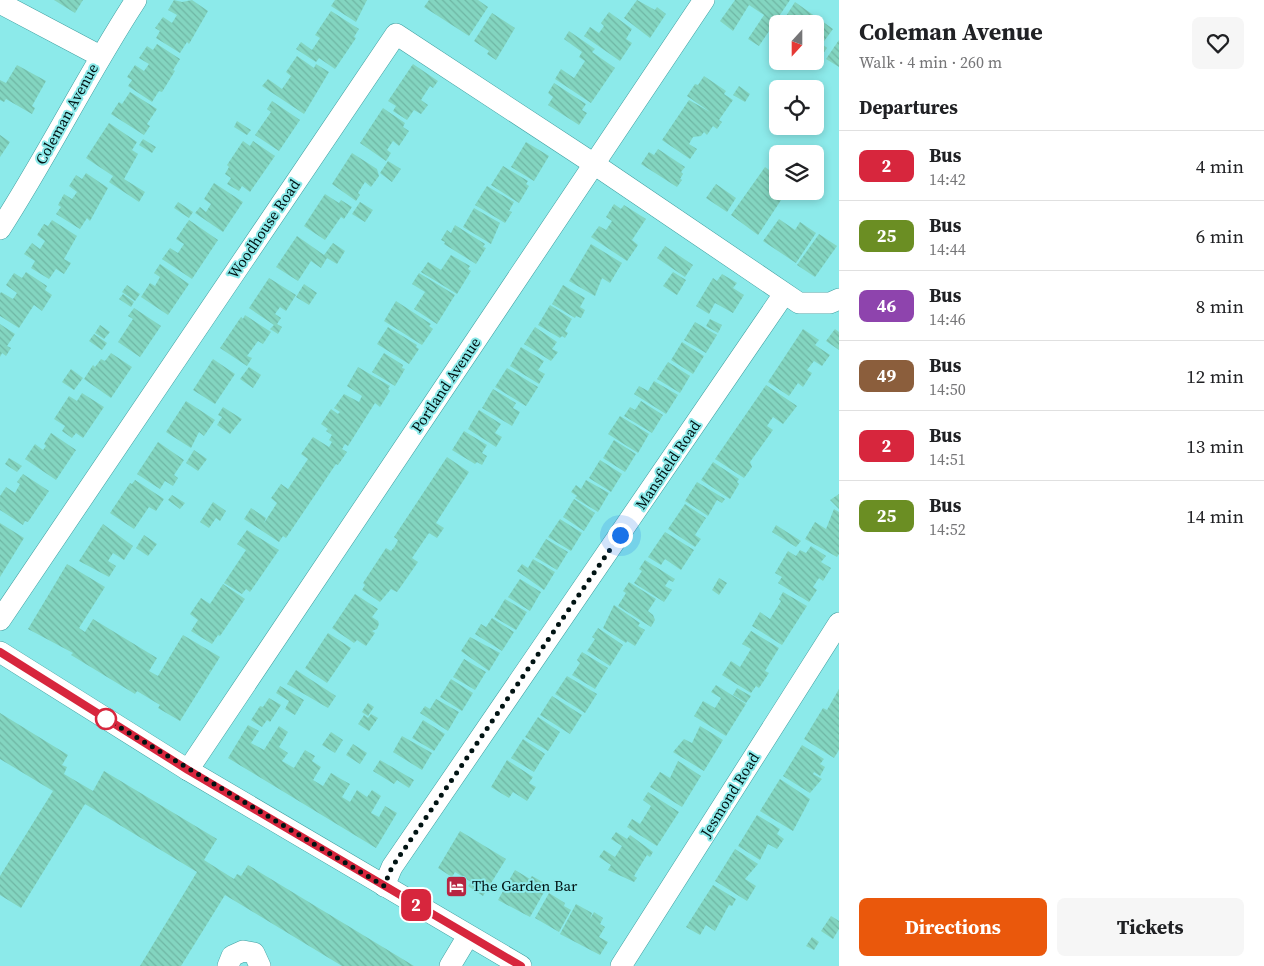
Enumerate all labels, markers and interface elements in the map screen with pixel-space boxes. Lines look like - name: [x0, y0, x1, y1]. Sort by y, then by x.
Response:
- north arrow: [769, 15, 824, 70]
- map controls: [769, 15, 824, 200]
- text: Coleman Avenue: [859, 15, 1043, 48]
- button: heart: [1192, 17, 1244, 69]
- text: Walk · 4 min · 260 m: [859, 51, 1002, 73]
- street label: Coleman Avenue: [30, 59, 103, 168]
- button: locate: [769, 80, 824, 135]
- text: Departures: [859, 94, 958, 120]
- text: Bus: [929, 142, 961, 168]
- button: layers: [769, 145, 824, 200]
- text: 2: [882, 153, 891, 178]
- text: 4 min: [1196, 153, 1244, 179]
- text: 14:42: [929, 168, 966, 190]
- street label: Woodhouse Road: [222, 174, 305, 283]
- text: Bus: [929, 212, 961, 238]
- text: 25: [877, 223, 896, 248]
- text: 6 min: [1196, 223, 1244, 249]
- text: 14:44: [929, 238, 966, 260]
- text: Bus: [929, 282, 961, 308]
- text: 46: [877, 293, 896, 318]
- text: 8 min: [1196, 293, 1244, 319]
- text: 14:46: [929, 308, 966, 330]
- street label: Portland Avenue: [406, 333, 485, 436]
- text: Bus: [929, 352, 961, 378]
- text: 49: [877, 363, 896, 388]
- text: 12 min: [1186, 363, 1244, 389]
- text: 14:50: [929, 378, 966, 400]
- street label: Mansfield Road: [630, 416, 705, 513]
- text: Bus: [929, 422, 961, 448]
- text: 2: [882, 433, 891, 458]
- text: 13 min: [1186, 433, 1244, 459]
- text: 14:51: [929, 448, 966, 470]
- text: Bus: [929, 492, 961, 518]
- text: 25: [877, 503, 896, 528]
- text: 14 min: [1186, 503, 1244, 529]
- text: 14:52: [929, 518, 966, 540]
- your location: [608, 523, 633, 548]
- unlabelled marker: [95, 708, 117, 730]
- street label: Jesmond Road: [695, 748, 764, 842]
- hotel icon: The Garden Bar: [444, 874, 468, 898]
- place label: The Garden Bar: [472, 875, 578, 896]
- line badge: 2: [400, 889, 432, 921]
- text: 2: [411, 892, 421, 917]
- button: Directions: [859, 898, 1047, 956]
- button: Tickets: [1057, 898, 1244, 956]

